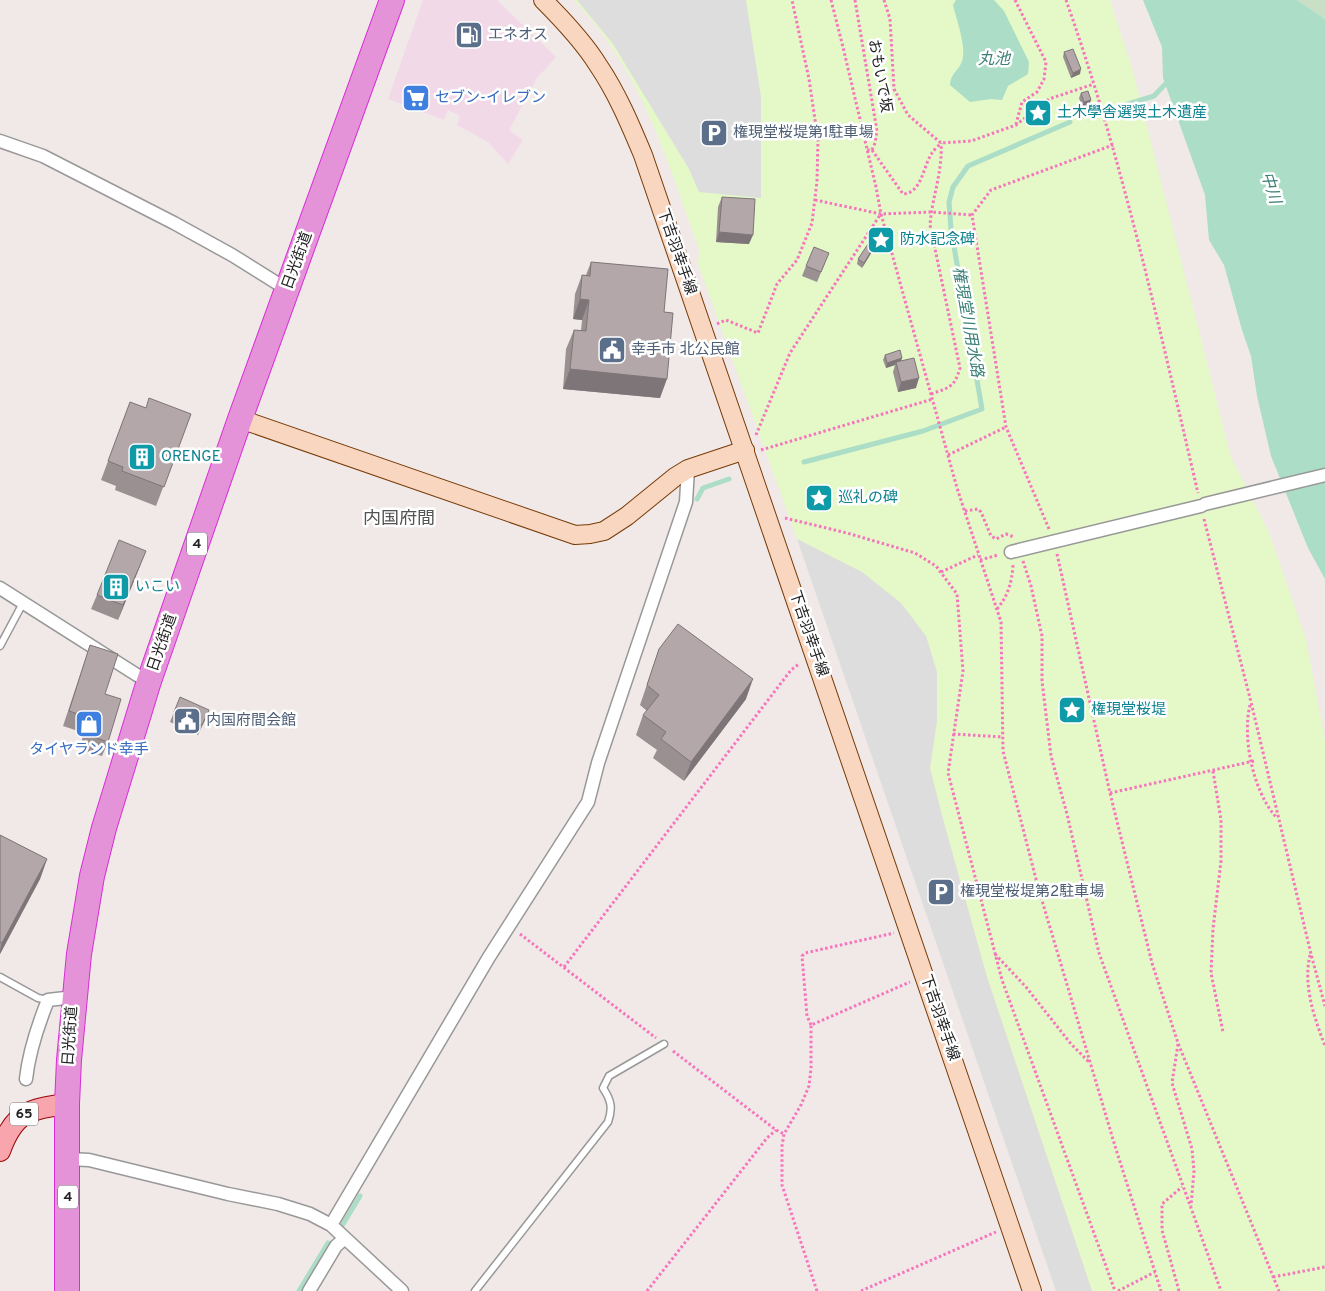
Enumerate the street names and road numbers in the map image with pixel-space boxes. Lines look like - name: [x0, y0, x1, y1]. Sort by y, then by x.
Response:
- street label: おもいで坂: [863, 38, 895, 114]
- street label: 下吉羽幸手線: [652, 206, 700, 298]
- street label: 日光街道: [279, 230, 317, 292]
- road number: 4: [187, 532, 207, 556]
- street label: 下吉羽幸手線: [784, 588, 832, 680]
- street label: 日光街道: [144, 612, 182, 674]
- street label: 下吉羽幸手線: [915, 972, 963, 1064]
- street label: 日光街道: [59, 1005, 83, 1067]
- road number: 65: [10, 1102, 38, 1126]
- road number: 4: [58, 1186, 78, 1208]

